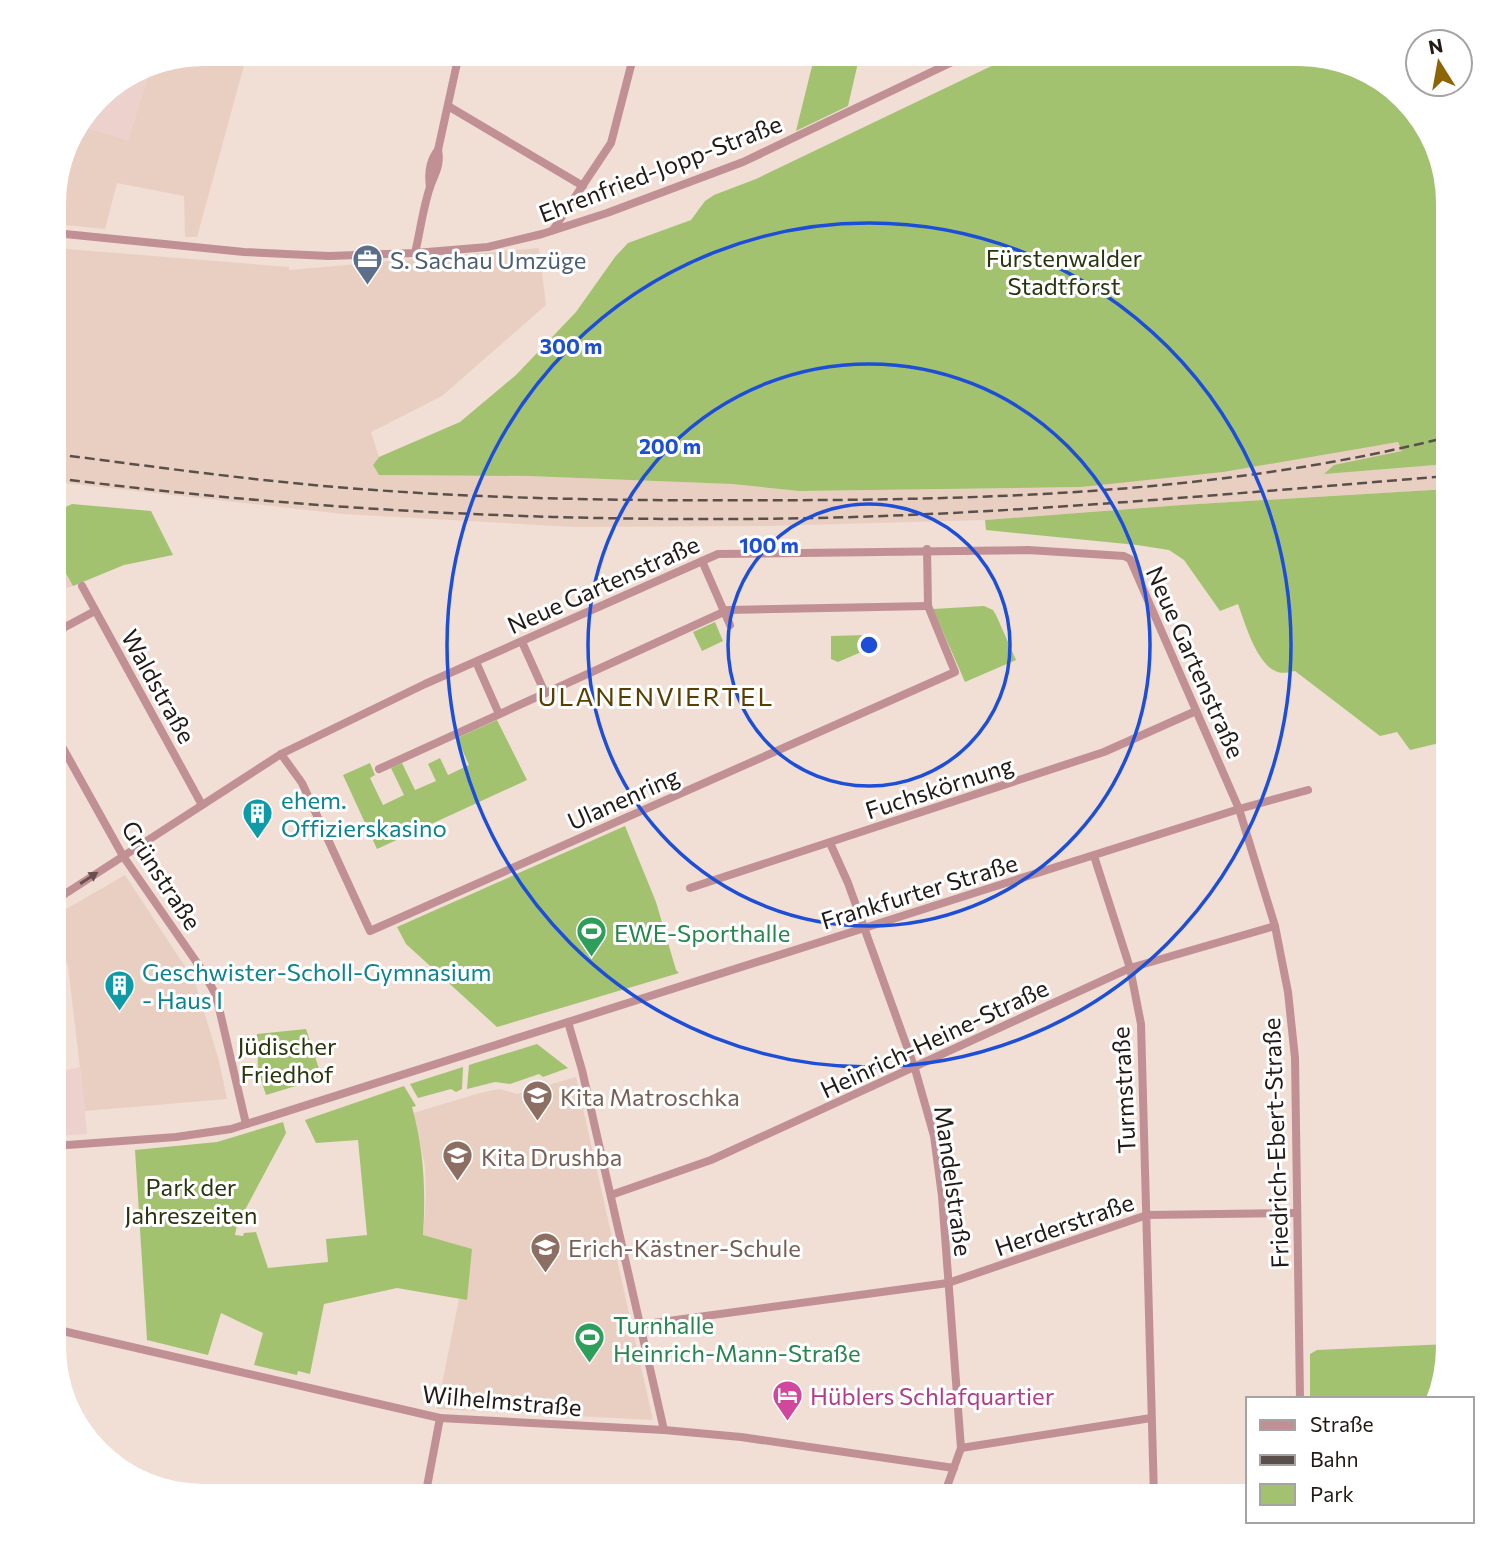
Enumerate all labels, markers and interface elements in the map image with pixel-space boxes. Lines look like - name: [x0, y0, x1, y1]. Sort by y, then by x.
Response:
- north arrow: [1404, 28, 1474, 98]
- text: N: [1426, 33, 1445, 58]
- street label: Ehrenfried-Jopp-Straße: [534, 108, 786, 228]
- office icon: S. Sachau Umzüge: [350, 242, 384, 286]
- park label: Fürstenwalder Stadtforst: [986, 243, 1143, 300]
- place label: S. Sachau Umzüge: [390, 245, 586, 274]
- text: 300 m: [540, 333, 602, 358]
- text: 200 m: [639, 433, 701, 458]
- street label: Neue Gartenstraße: [503, 529, 703, 639]
- text: 100 m: [739, 532, 799, 557]
- street label: Neue Gartenstraße: [1141, 562, 1251, 762]
- street label: Waldstraße: [116, 624, 202, 748]
- centre of rings: [857, 633, 881, 657]
- district label: ULANENVIERTEL: [538, 680, 774, 711]
- street label: Fuchskörnung: [861, 749, 1017, 825]
- street label: Ulanenring: [563, 761, 683, 835]
- place label: ehem. Offizierskasino: [281, 785, 447, 842]
- building icon: ehem. Offizierskasino: [241, 796, 275, 840]
- street label: Grünstraße: [116, 815, 208, 935]
- street label: Frankfurter Straße: [817, 847, 1021, 935]
- one-way arrow: [79, 872, 99, 885]
- sports icon: EWE-Sporthalle: [574, 915, 608, 959]
- place label: EWE-Sporthalle: [614, 918, 790, 947]
- place label: Geschwister-Scholl-Gymnasium - Haus I: [142, 957, 491, 1014]
- building icon: Geschwister-Scholl-Gymnasium - Haus I: [102, 968, 136, 1012]
- street label: Heinrich-Heine-Straße: [815, 972, 1053, 1104]
- street label: Friedrich-Ebert-Straße: [1256, 1017, 1294, 1269]
- street label: Turmstraße: [1105, 1026, 1141, 1154]
- park label: Jüdischer Friedhof: [237, 1031, 337, 1088]
- school or university icon: Kita Matroschka: [520, 1079, 554, 1123]
- place label: Kita Matroschka: [560, 1082, 740, 1111]
- street label: Mandelstraße: [929, 1104, 979, 1258]
- school or university icon: Kita Drushba: [441, 1139, 475, 1183]
- place label: Kita Drushba: [481, 1142, 622, 1171]
- park label: Park der Jahreszeiten: [125, 1172, 257, 1229]
- street label: Herderstraße: [991, 1187, 1137, 1261]
- school or university icon: Erich-Kästner-Schule: [528, 1230, 562, 1274]
- place label: Erich-Kästner-Schule: [568, 1233, 801, 1262]
- place label: Turnhalle Heinrich-Mann-Straße: [613, 1310, 861, 1367]
- sports icon: Turnhalle Heinrich-Mann-Straße: [573, 1321, 607, 1365]
- hotel icon: Hüblers Schlafquartier: [770, 1378, 804, 1422]
- street label: Wilhelmstraße: [421, 1379, 583, 1421]
- place label: Hüblers Schlafquartier: [810, 1381, 1055, 1410]
- legend: [1246, 1397, 1474, 1523]
- text: Straße: [1310, 1411, 1374, 1436]
- text: Bahn: [1310, 1446, 1359, 1471]
- text: Park: [1310, 1481, 1354, 1506]

